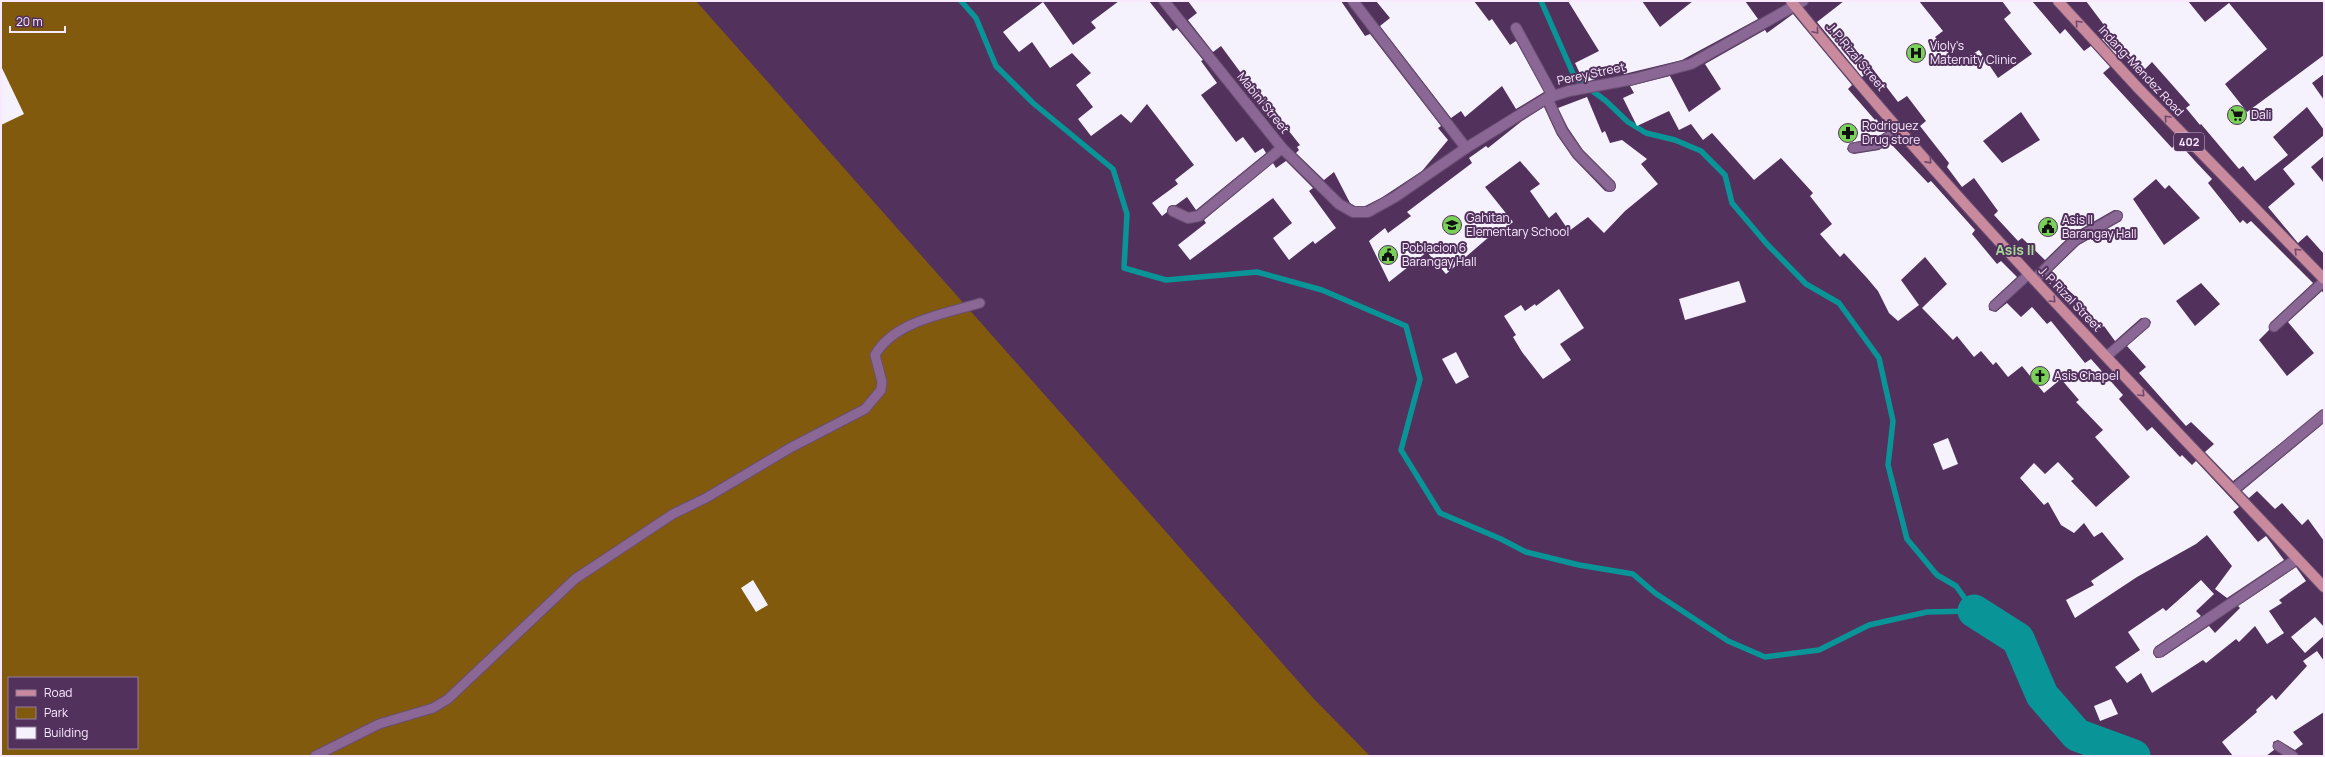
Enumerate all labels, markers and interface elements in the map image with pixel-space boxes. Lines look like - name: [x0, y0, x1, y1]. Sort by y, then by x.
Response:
- scale bar: [10, 8, 65, 34]
- text: 20 m: [16, 13, 43, 30]
- street label: J. P. Rizal Street: [1823, 19, 1890, 95]
- one-way arrow: [2076, 20, 2083, 28]
- street label: Indang-Mendez Road: [2095, 22, 2188, 120]
- one-way arrow: [1812, 26, 1819, 33]
- place label: Violy's Maternity Clinic: [1930, 37, 2017, 68]
- hospital icon: Violy's Maternity Clinic: [1905, 42, 1927, 64]
- street label: Perey Street: [1555, 58, 1627, 89]
- street label: Mabini Street: [1233, 68, 1293, 137]
- supermarket icon: Dali: [2226, 104, 2248, 126]
- place label: Dali: [2251, 106, 2271, 123]
- one-way arrow: [2164, 115, 2172, 123]
- place label: Rodriguez Drug store: [1862, 117, 1920, 148]
- pharmacy icon: Rodriguez Drug store: [1837, 122, 1859, 144]
- road number: 402: [2174, 133, 2204, 151]
- one-way arrow: [1924, 156, 1931, 164]
- place label: Gahitan Elementary School: [1466, 209, 1569, 240]
- place label: Asis II Barangay Hall: [2062, 211, 2137, 242]
- school or university icon: Gahitan Elementary School: [1441, 214, 1463, 236]
- public building icon: Asis II Barangay Hall: [2037, 216, 2059, 238]
- place label: Poblacion 6 Barangay Hall: [1402, 239, 1477, 270]
- district label: Asis II: [1995, 240, 2035, 259]
- public building icon: Poblacion 6 Barangay Hall: [1377, 244, 1399, 266]
- one-way arrow: [2294, 248, 2301, 256]
- street label: J. P. Rizal Street: [2035, 262, 2106, 335]
- one-way arrow: [2048, 295, 2055, 302]
- church icon: Asis Chapel: [2029, 365, 2051, 387]
- place label: Asis Chapel: [2054, 367, 2119, 384]
- one-way arrow: [2138, 389, 2145, 397]
- legend: [8, 677, 138, 749]
- text: Road: [44, 684, 72, 701]
- text: Park: [44, 704, 69, 721]
- text: Building: [44, 724, 88, 741]

